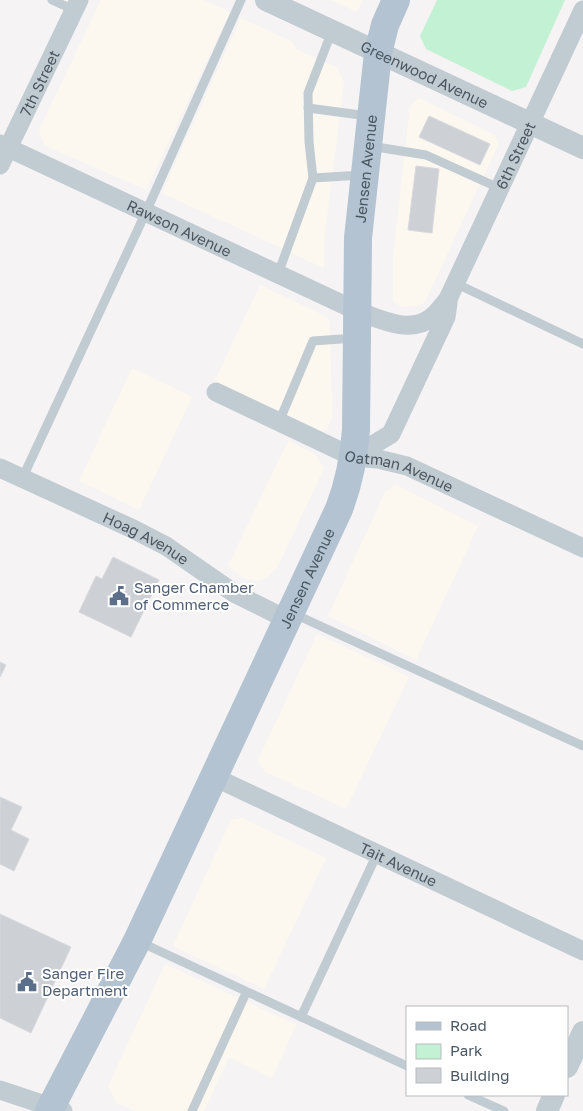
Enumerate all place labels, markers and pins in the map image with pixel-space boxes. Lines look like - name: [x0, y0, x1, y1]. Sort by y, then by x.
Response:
- place label: Sanger Chamber of Commerce: [134, 578, 254, 613]
- public building icon: Sanger Chamber of Commerce: [108, 585, 130, 607]
- place label: Sanger Fire Department: [42, 964, 128, 999]
- public building icon: Sanger Fire Department: [16, 971, 38, 993]

